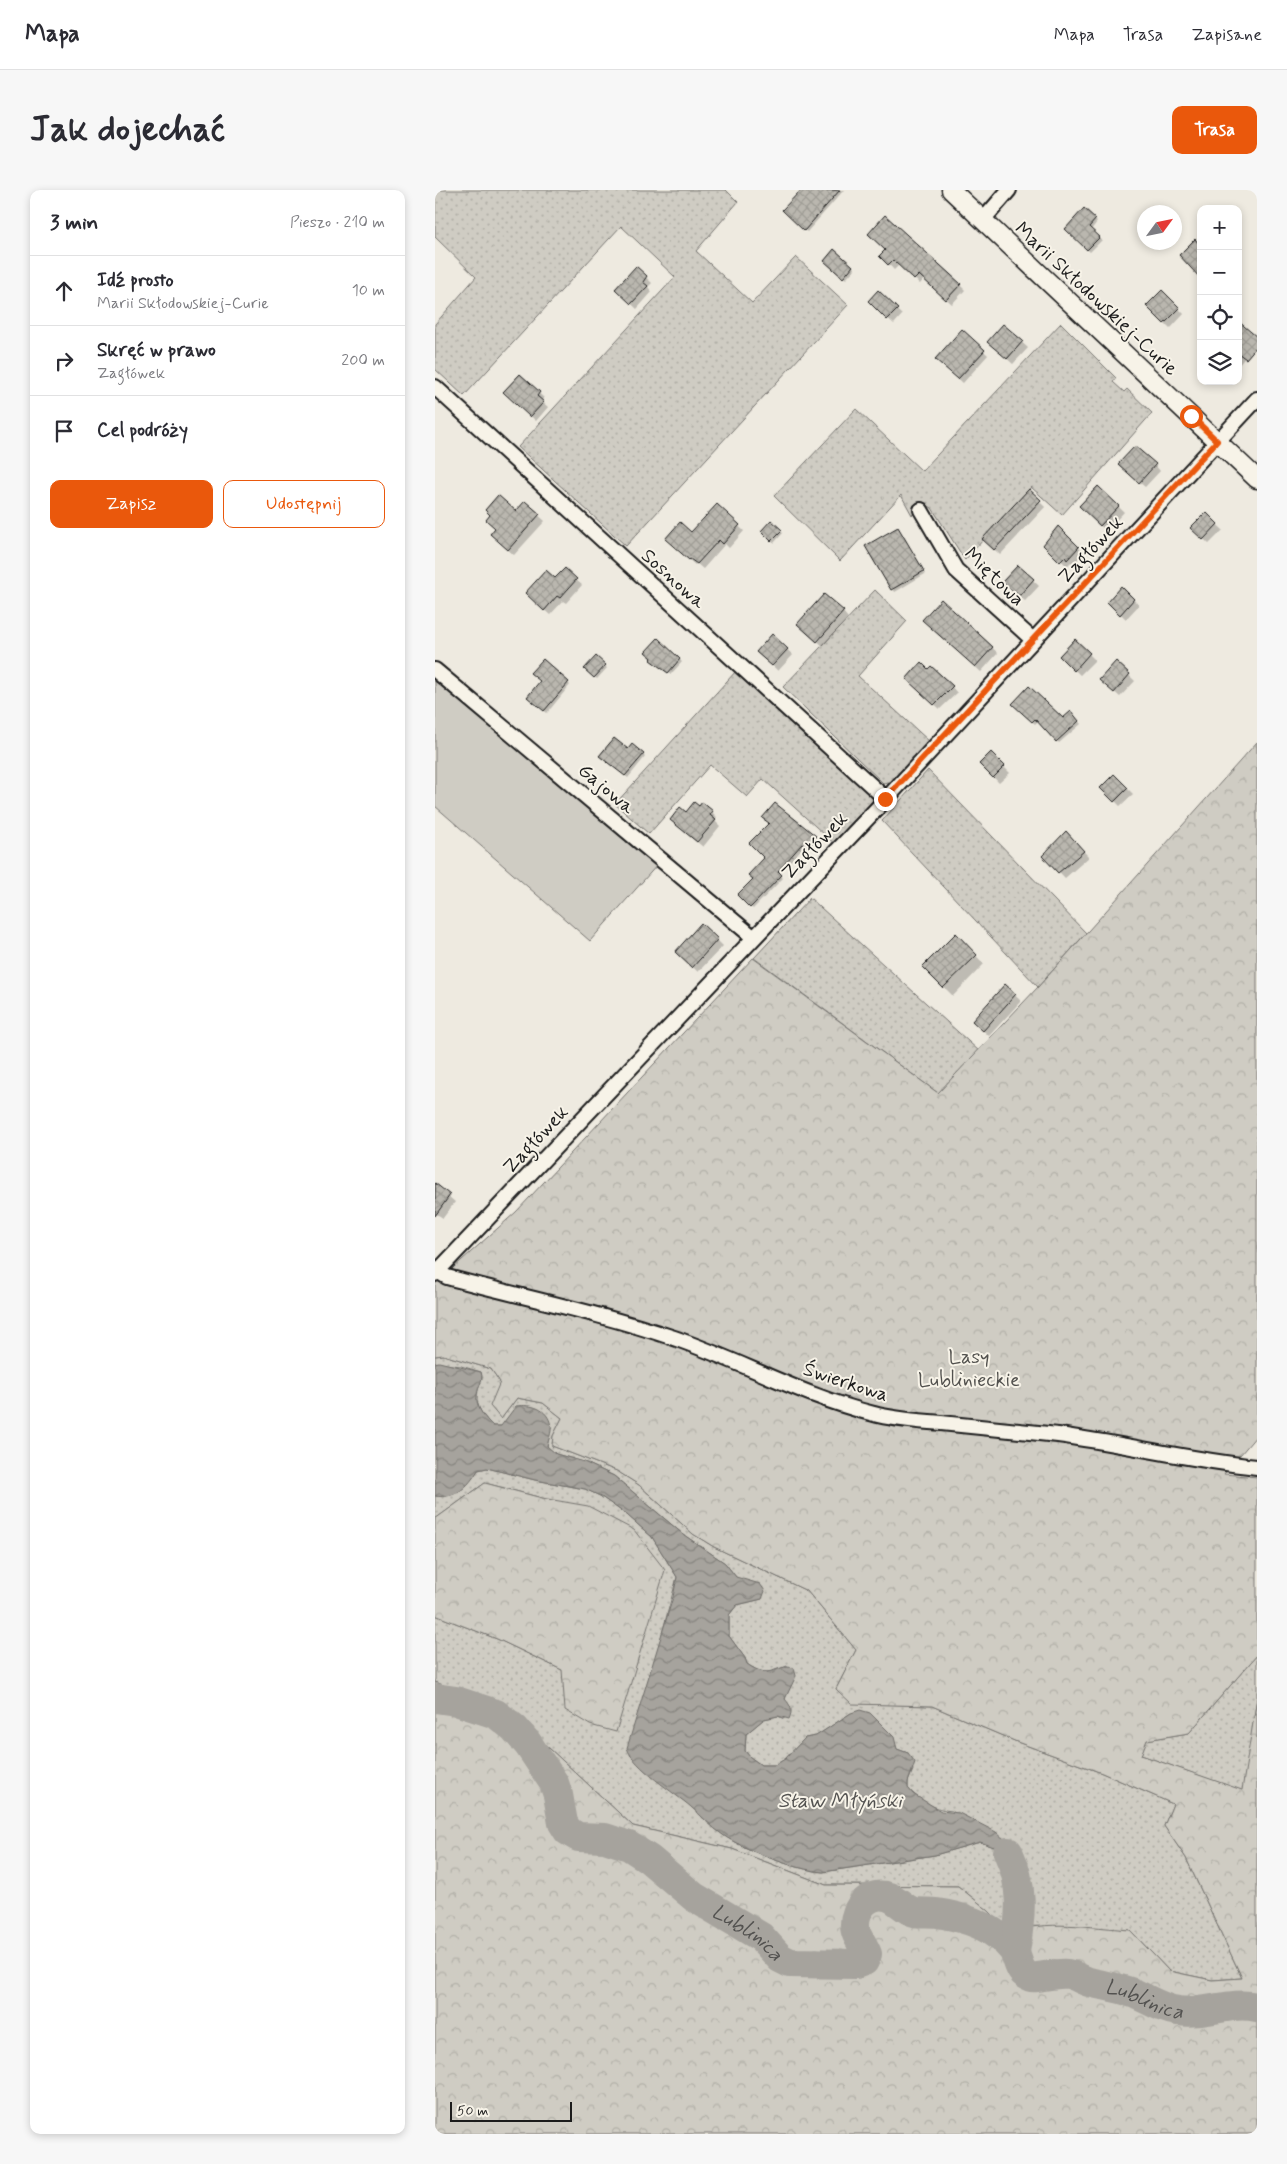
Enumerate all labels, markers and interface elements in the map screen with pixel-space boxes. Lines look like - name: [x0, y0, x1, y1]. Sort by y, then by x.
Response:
- text: Mapa: [25, 19, 80, 50]
- text: Mapa: [1054, 23, 1095, 47]
- text: Trasa: [1123, 23, 1163, 47]
- text: Zapisane: [1191, 23, 1262, 47]
- button: Trasa: [1172, 106, 1257, 154]
- text: Jak dojechać: [30, 107, 225, 153]
- north arrow: [1137, 205, 1182, 250]
- map controls: [1197, 205, 1242, 385]
- button: +: [1197, 205, 1242, 250]
- text: 3 min: [50, 209, 98, 237]
- text: Pieszo · 210 m: [290, 212, 385, 233]
- street label: Marii Skłodowskiej-Curie: [1008, 216, 1184, 382]
- button: −: [1197, 250, 1242, 295]
- text: Idź prosto: [97, 268, 174, 293]
- icon: ahead: [50, 277, 78, 305]
- text: 10 m: [352, 280, 385, 301]
- text: Marii Skłodowskiej-Curie: [97, 293, 269, 314]
- button: locate: [1197, 295, 1242, 340]
- text: Skręć w prawo: [97, 338, 216, 363]
- button: layers: [1197, 340, 1242, 385]
- icon: right: [50, 347, 78, 375]
- text: 200 m: [341, 350, 385, 371]
- text: Zagłówek: [97, 363, 165, 384]
- route start: [1180, 405, 1203, 428]
- icon: arrive: [50, 417, 78, 445]
- text: Cel podróży: [97, 418, 188, 443]
- button: Zapisz: [50, 480, 213, 528]
- button: Udostępnij: [223, 480, 385, 528]
- street label: Zagłówek: [1052, 510, 1131, 592]
- street label: Miętowa: [958, 541, 1030, 613]
- street label: Sosnowa: [635, 543, 712, 616]
- street label: Gajowa: [572, 757, 641, 821]
- route end: [874, 788, 897, 811]
- street label: Zagłówek: [776, 806, 856, 887]
- street label: Zagłówek: [497, 1100, 576, 1182]
- park label: Lasy Lublinieckie: [918, 1344, 1020, 1394]
- street label: Świerkowa: [800, 1356, 892, 1409]
- water label: Staw Młyński: [778, 1787, 904, 1815]
- water label: Lublinica: [706, 1898, 789, 1968]
- water label: Lublinica: [1103, 1973, 1185, 2027]
- scale bar: [450, 2099, 573, 2122]
- text: 50 m: [457, 2102, 488, 2120]

